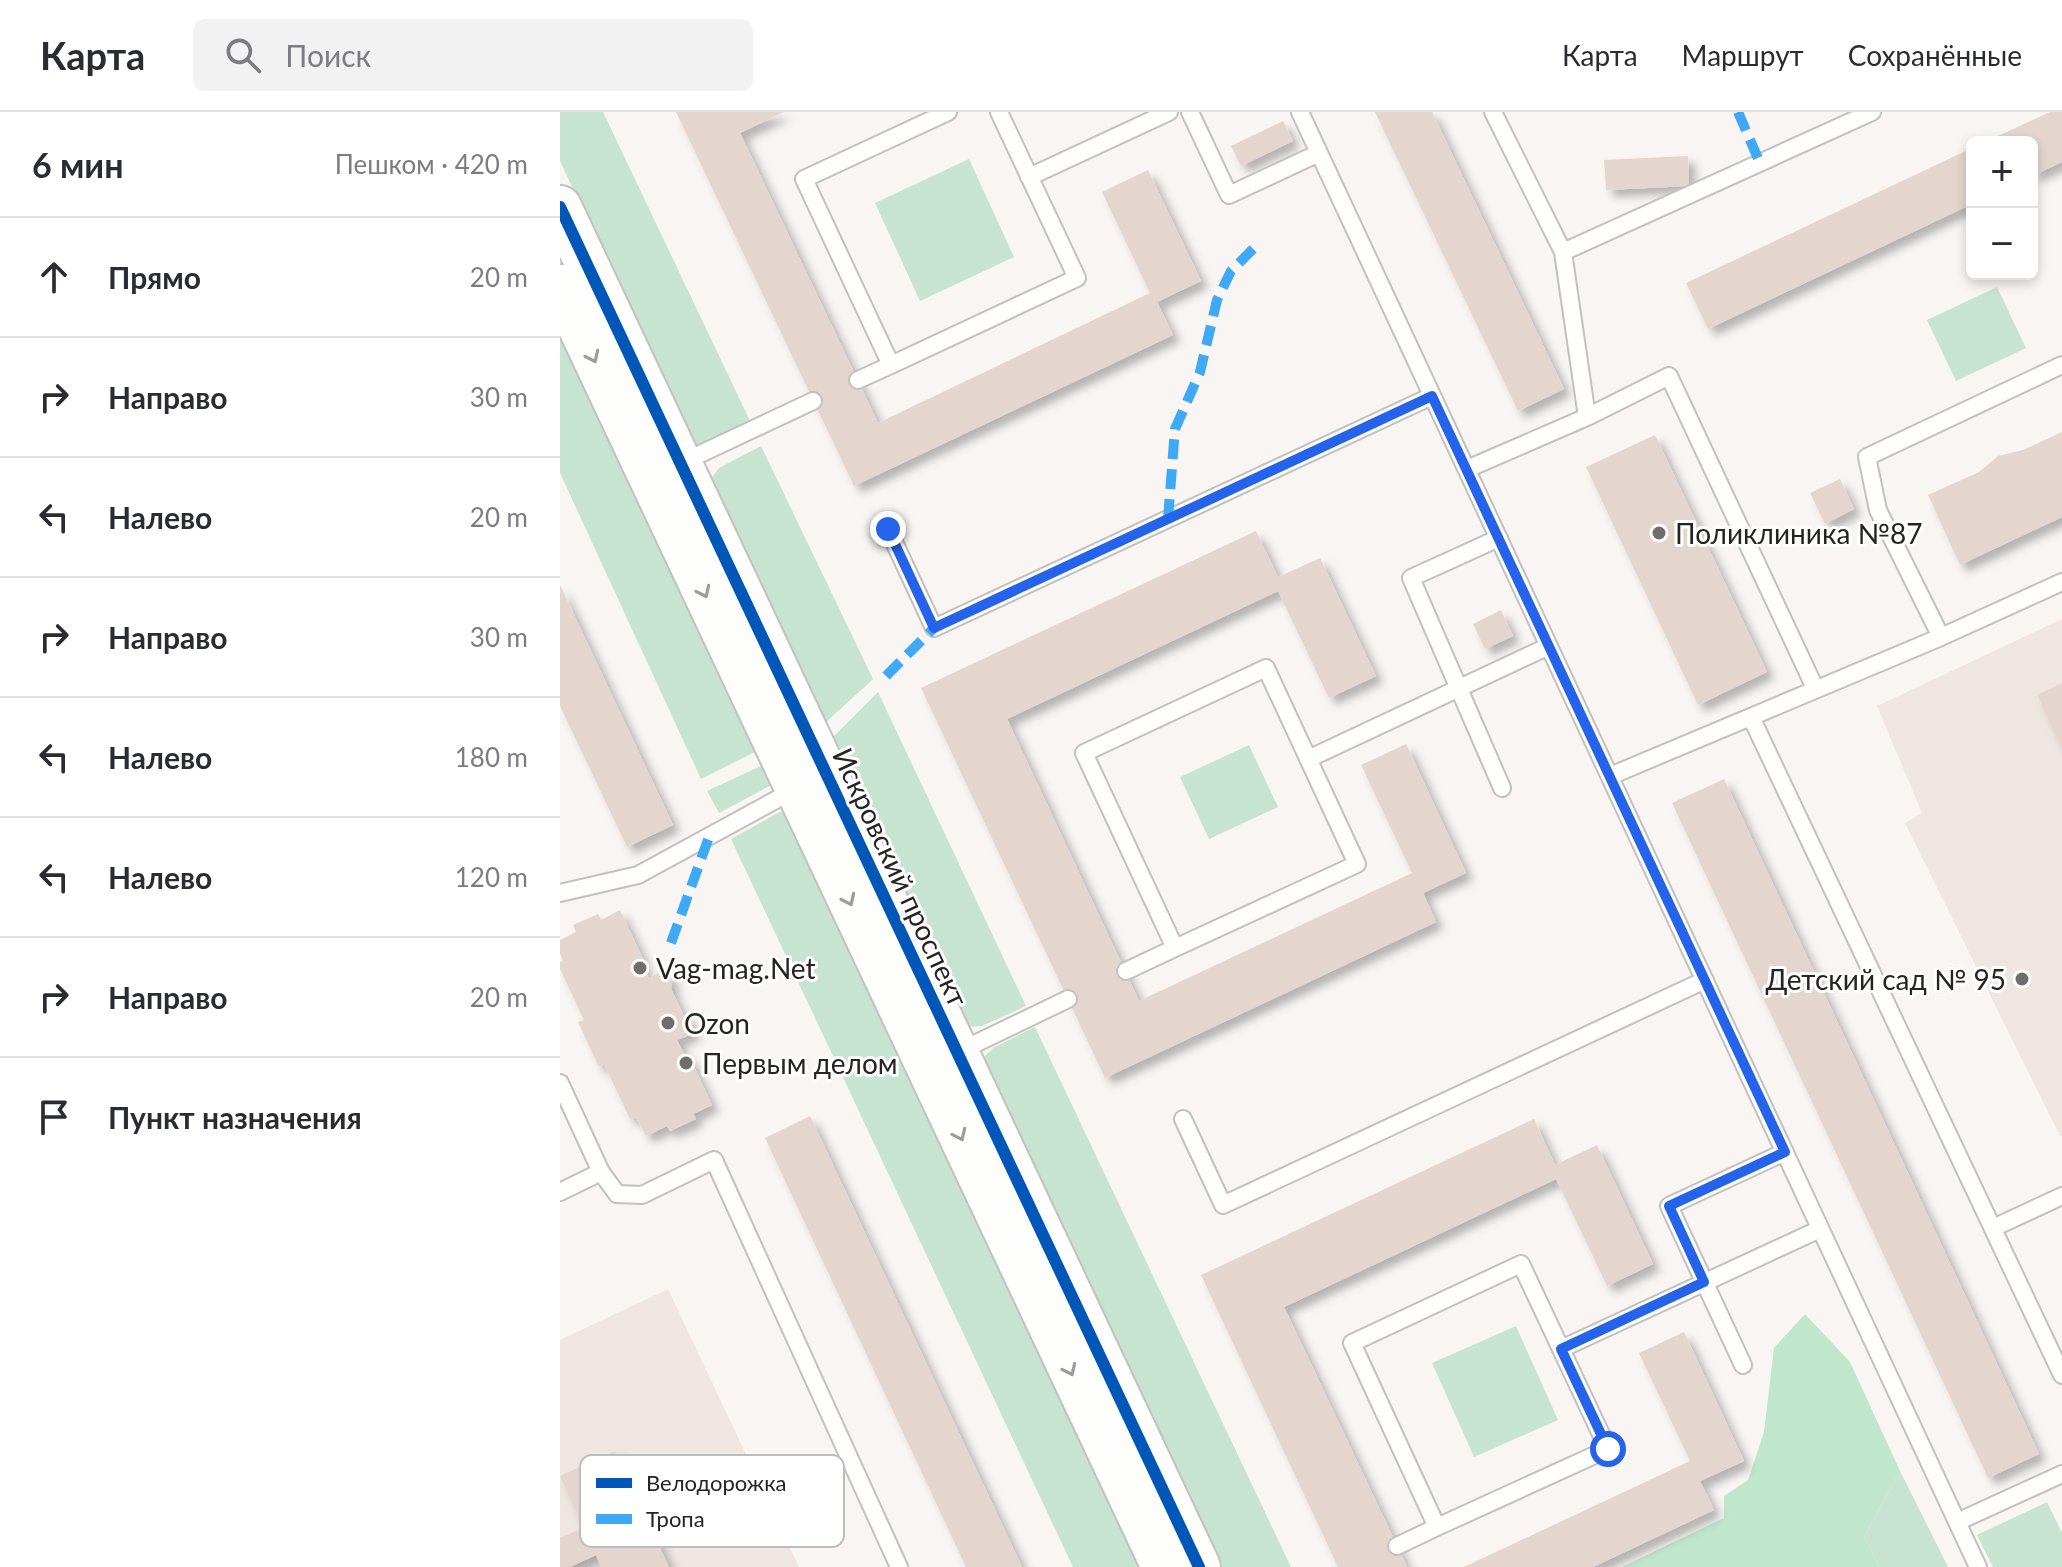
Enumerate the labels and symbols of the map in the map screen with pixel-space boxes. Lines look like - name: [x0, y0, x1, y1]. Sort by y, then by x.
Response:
- one-way arrow: [583, 349, 599, 363]
- route end: [870, 511, 906, 547]
- place label: Поликлиника №87: [1675, 516, 1922, 550]
- marker: Поликлиника №87: [1650, 524, 1668, 542]
- one-way arrow: [694, 584, 710, 598]
- street label: Искровский проспект: [826, 742, 976, 1012]
- one-way arrow: [839, 891, 855, 906]
- place label: Vag-mag.Net: [656, 951, 816, 985]
- marker: Vag-mag.Net: [631, 959, 649, 977]
- place label: Детский сад № 95: [1766, 962, 2006, 996]
- marker: Детский сад № 95: [2013, 970, 2031, 988]
- place label: Ozon: [684, 1006, 750, 1040]
- marker: Ozon: [659, 1014, 677, 1032]
- place label: Первым делом: [702, 1046, 898, 1080]
- marker: Первым делом: [677, 1054, 695, 1072]
- one-way arrow: [950, 1127, 966, 1141]
- one-way arrow: [1060, 1362, 1076, 1377]
- route start: [1590, 1431, 1626, 1467]
- legend: [580, 1455, 844, 1547]
- text: Велодорожка: [646, 1469, 786, 1496]
- text: Тропа: [646, 1505, 705, 1532]

